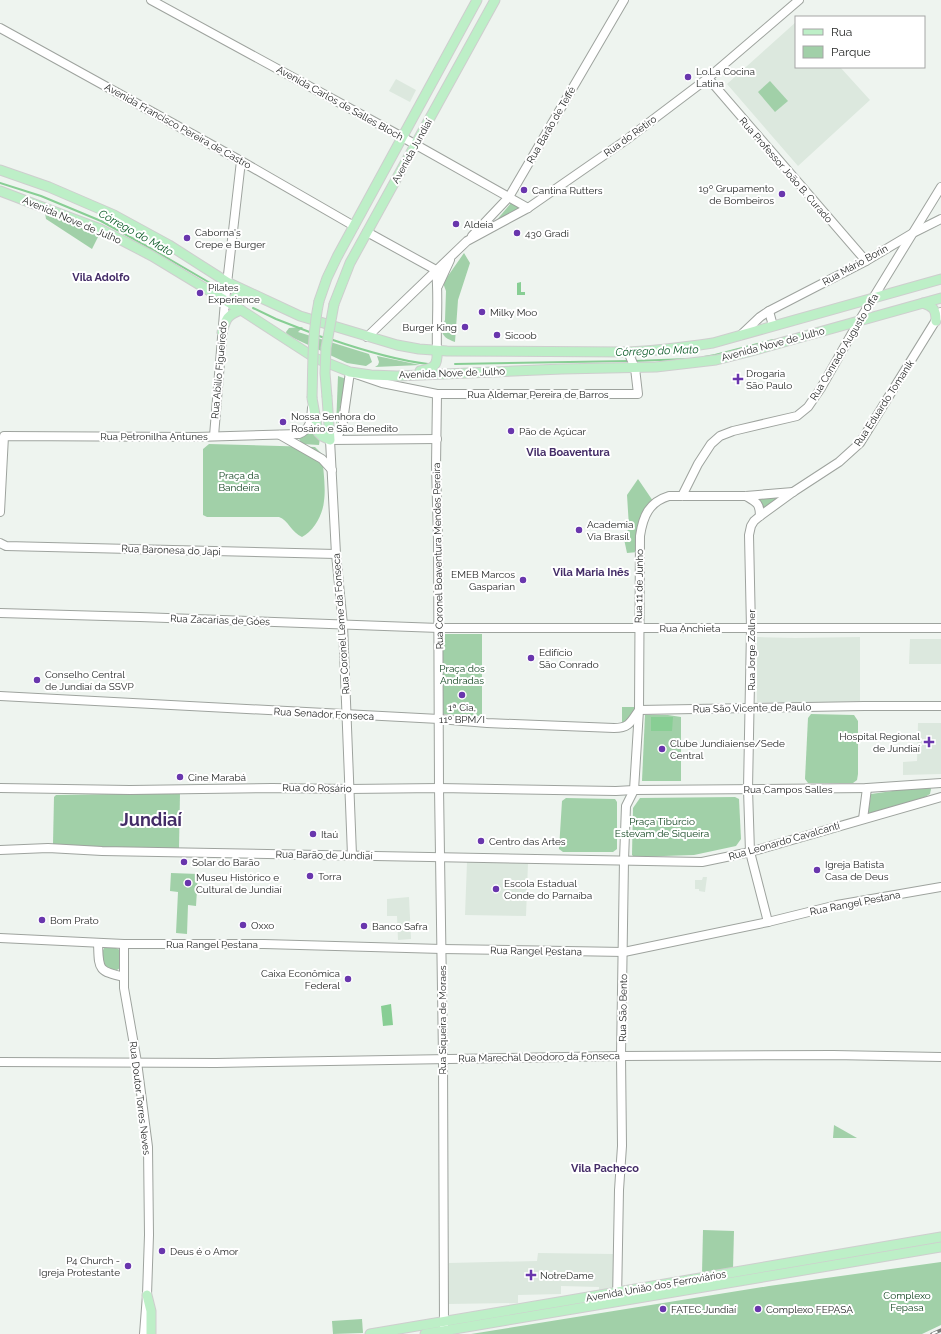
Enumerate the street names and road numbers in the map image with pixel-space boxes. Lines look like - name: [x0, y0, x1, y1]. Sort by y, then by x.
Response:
- street label: Avenida Carlos de Salles Bloch: [275, 64, 405, 143]
- street label: Avenida Francisco Pereira de Castro: [103, 81, 253, 171]
- street label: Rua Barão de Teffé: [525, 85, 577, 165]
- street label: Rua do Retiro: [602, 113, 658, 159]
- street label: Rua Professor João B. Curado: [737, 115, 835, 225]
- street label: Avenida Jundiaí: [390, 116, 435, 185]
- street label: Avenida Nove de Julho: [21, 194, 123, 246]
- street label: Rua Mário Borin: [820, 242, 890, 287]
- street label: Rua Conrado Augusto Offa: [808, 292, 880, 402]
- street label: Rua Abilio Figueiredo: [209, 321, 229, 419]
- street label: Avenida Nove de Julho: [720, 325, 826, 363]
- street label: Rua Eduardo Tomanik: [852, 357, 916, 448]
- street label: Avenida Nove de Julho: [399, 366, 505, 380]
- street label: Rua Aldemar Pereira de Barros: [467, 389, 609, 400]
- street label: Rua Petronilha Antunes: [100, 431, 208, 442]
- street label: Rua Coronel Boaventura Mendes Pereira: [431, 462, 445, 650]
- street label: Rua Baronesa do Japi: [121, 543, 221, 557]
- street label: Rua 11 de Junho: [633, 549, 645, 623]
- street label: Rua Coronel Leme da Fonseca: [331, 553, 351, 695]
- street label: Rua Jorge Zollner: [746, 609, 757, 691]
- street label: Rua Zacarias de Góes: [170, 613, 270, 627]
- street label: Rua Anchieta: [660, 623, 720, 634]
- street label: Rua São Vicente de Paulo: [693, 701, 811, 715]
- street label: Rua Senador Fonseca: [273, 706, 375, 722]
- street label: Rua do Rosário: [282, 782, 352, 794]
- street label: Rua Campos Salles: [743, 784, 833, 795]
- street label: Rua Leonardo Cavalcanti: [727, 820, 841, 862]
- street label: Rua Barão de Jundiaí: [275, 849, 373, 861]
- street label: Rua Rangel Pestana: [809, 889, 901, 917]
- street label: Rua Rangel Pestana: [166, 939, 258, 950]
- street label: Rua Rangel Pestana: [490, 945, 582, 957]
- street label: Rua Siqueira de Moraes: [437, 965, 448, 1075]
- street label: Rua São Bento: [617, 974, 629, 1042]
- street label: Rua Doutor Torres Neves: [128, 1041, 152, 1156]
- street label: Rua Marechal Deodoro da Fonseca: [458, 1050, 620, 1064]
- street label: Avenida União dos Ferroviários: [585, 1268, 727, 1304]

